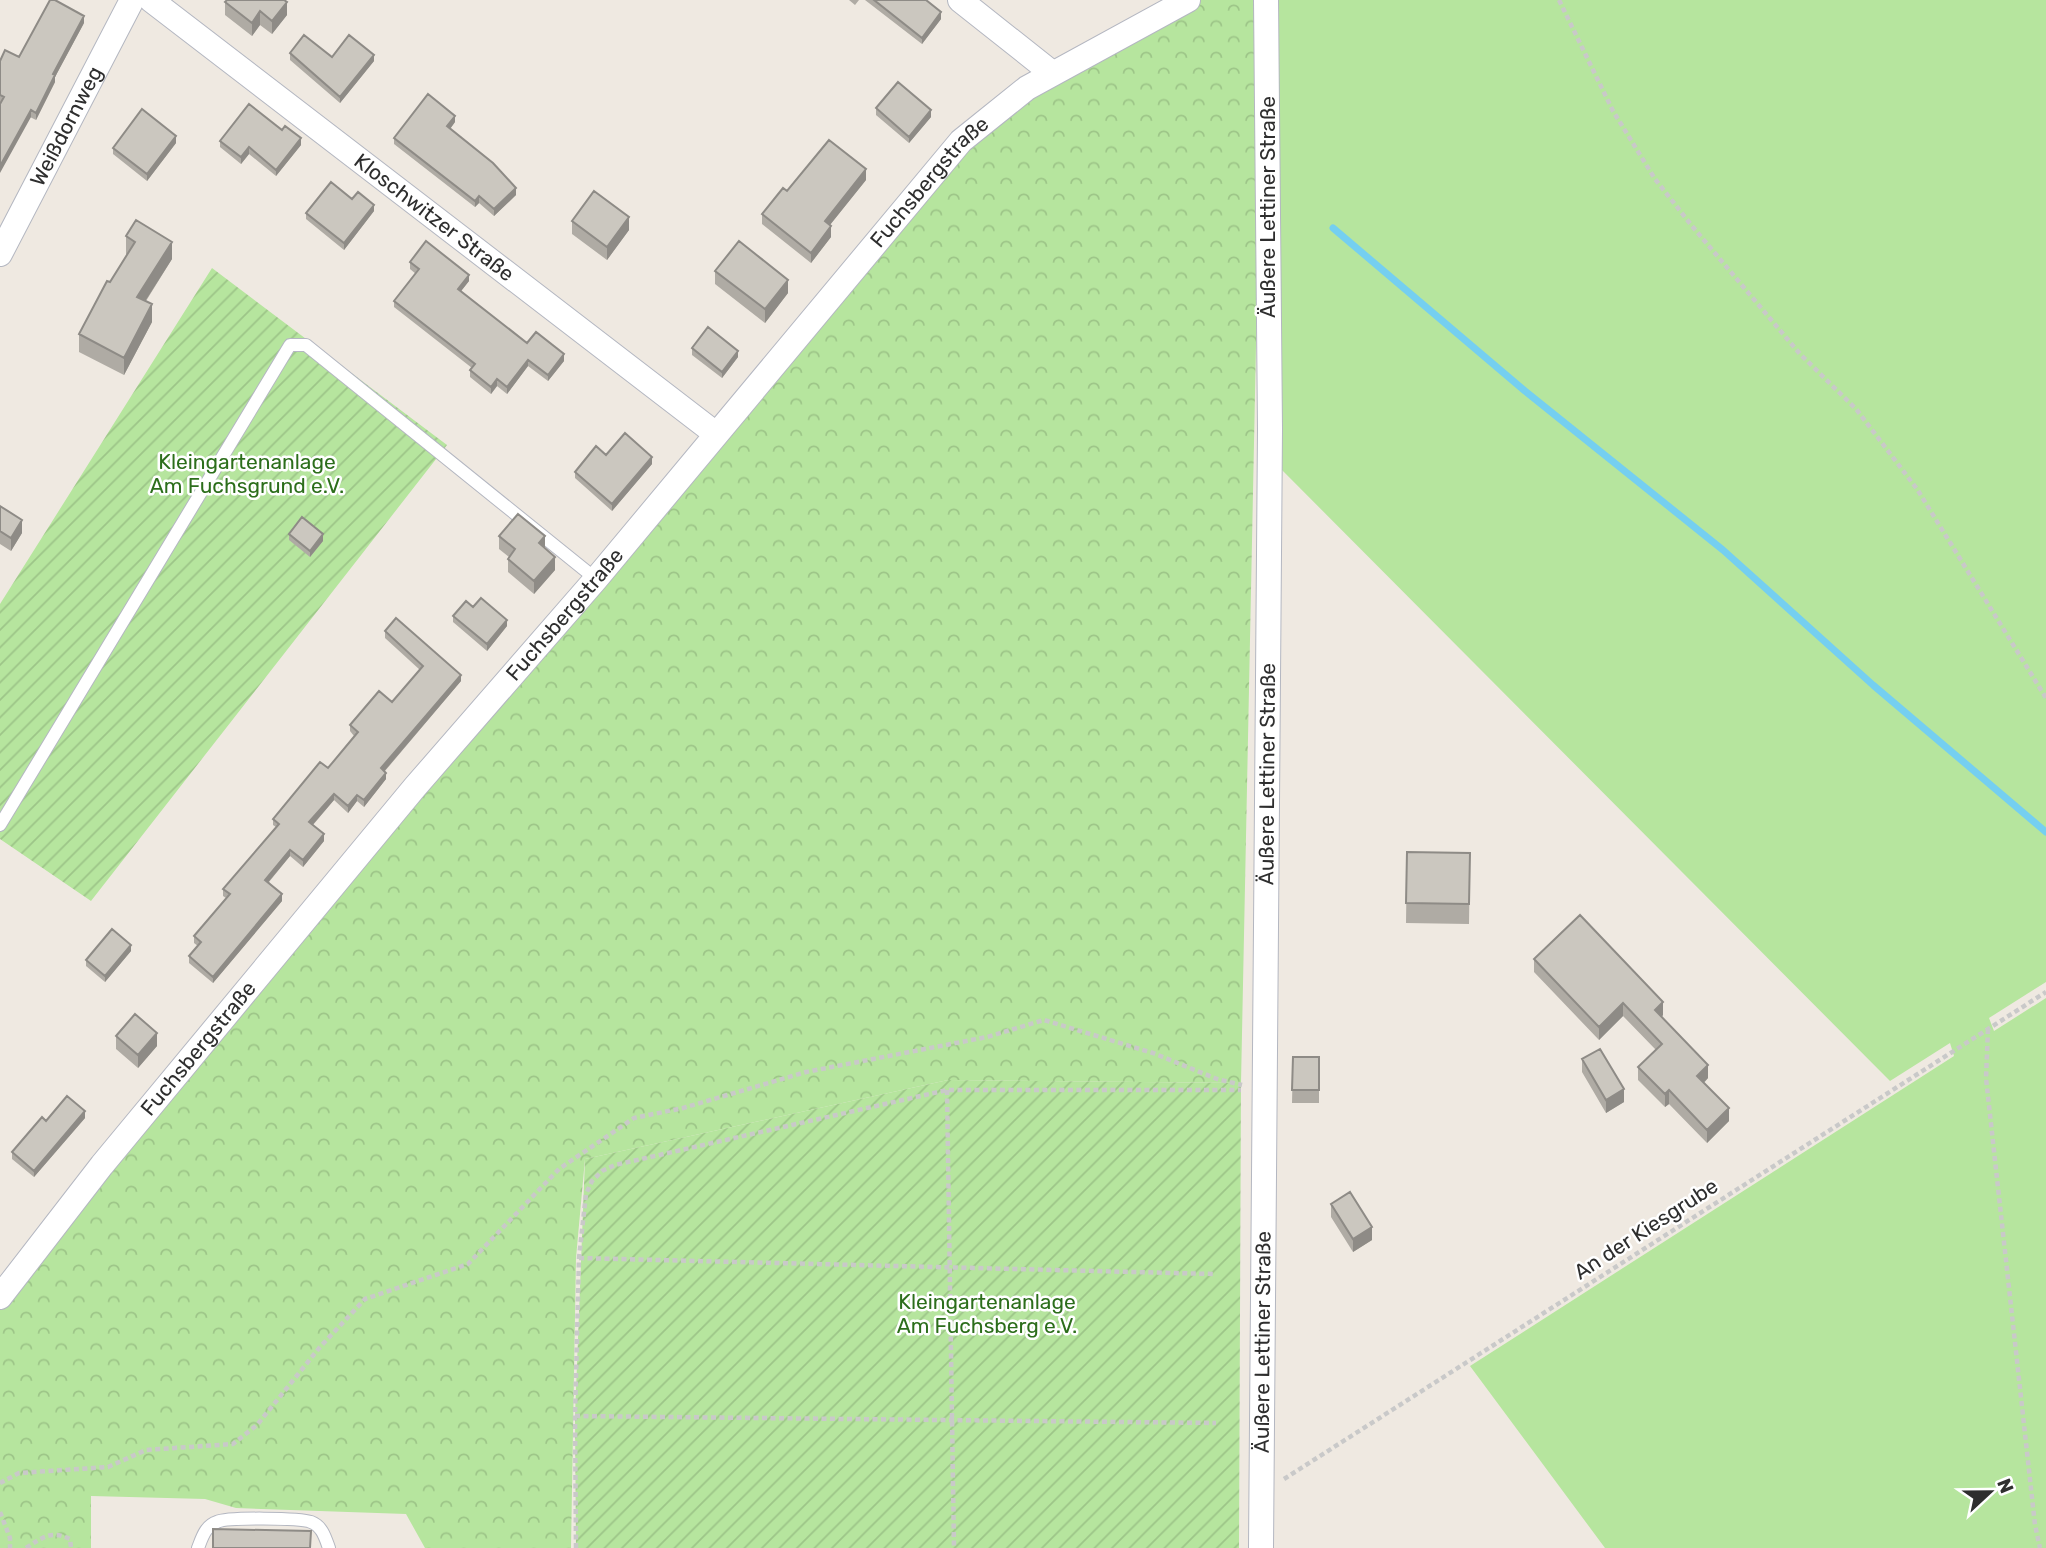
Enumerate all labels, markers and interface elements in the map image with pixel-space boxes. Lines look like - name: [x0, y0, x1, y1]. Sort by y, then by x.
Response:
- street label: Weißdornweg: [25, 62, 107, 190]
- street label: Äußere Lettiner Straße: [1255, 96, 1280, 318]
- street label: Fuchsbergstraße: [865, 111, 993, 252]
- street label: Kloschwitzer Straße: [350, 148, 519, 286]
- park label: Kleingartenanlage Am Fuchsgrund e.V.: [150, 449, 344, 498]
- street label: Fuchsbergstraße: [500, 543, 628, 686]
- street label: Äußere Lettiner Straße: [1253, 663, 1280, 885]
- street label: Fuchsbergstraße: [135, 976, 261, 1120]
- street label: An der Kiesgrube: [1569, 1173, 1722, 1284]
- street label: Äußere Lettiner Straße: [1249, 1231, 1276, 1453]
- park label: Kleingartenanlage Am Fuchsberg e.V.: [897, 1289, 1077, 1338]
- north arrow: [1955, 1457, 2025, 1527]
- text: N: [1992, 1475, 2019, 1496]

